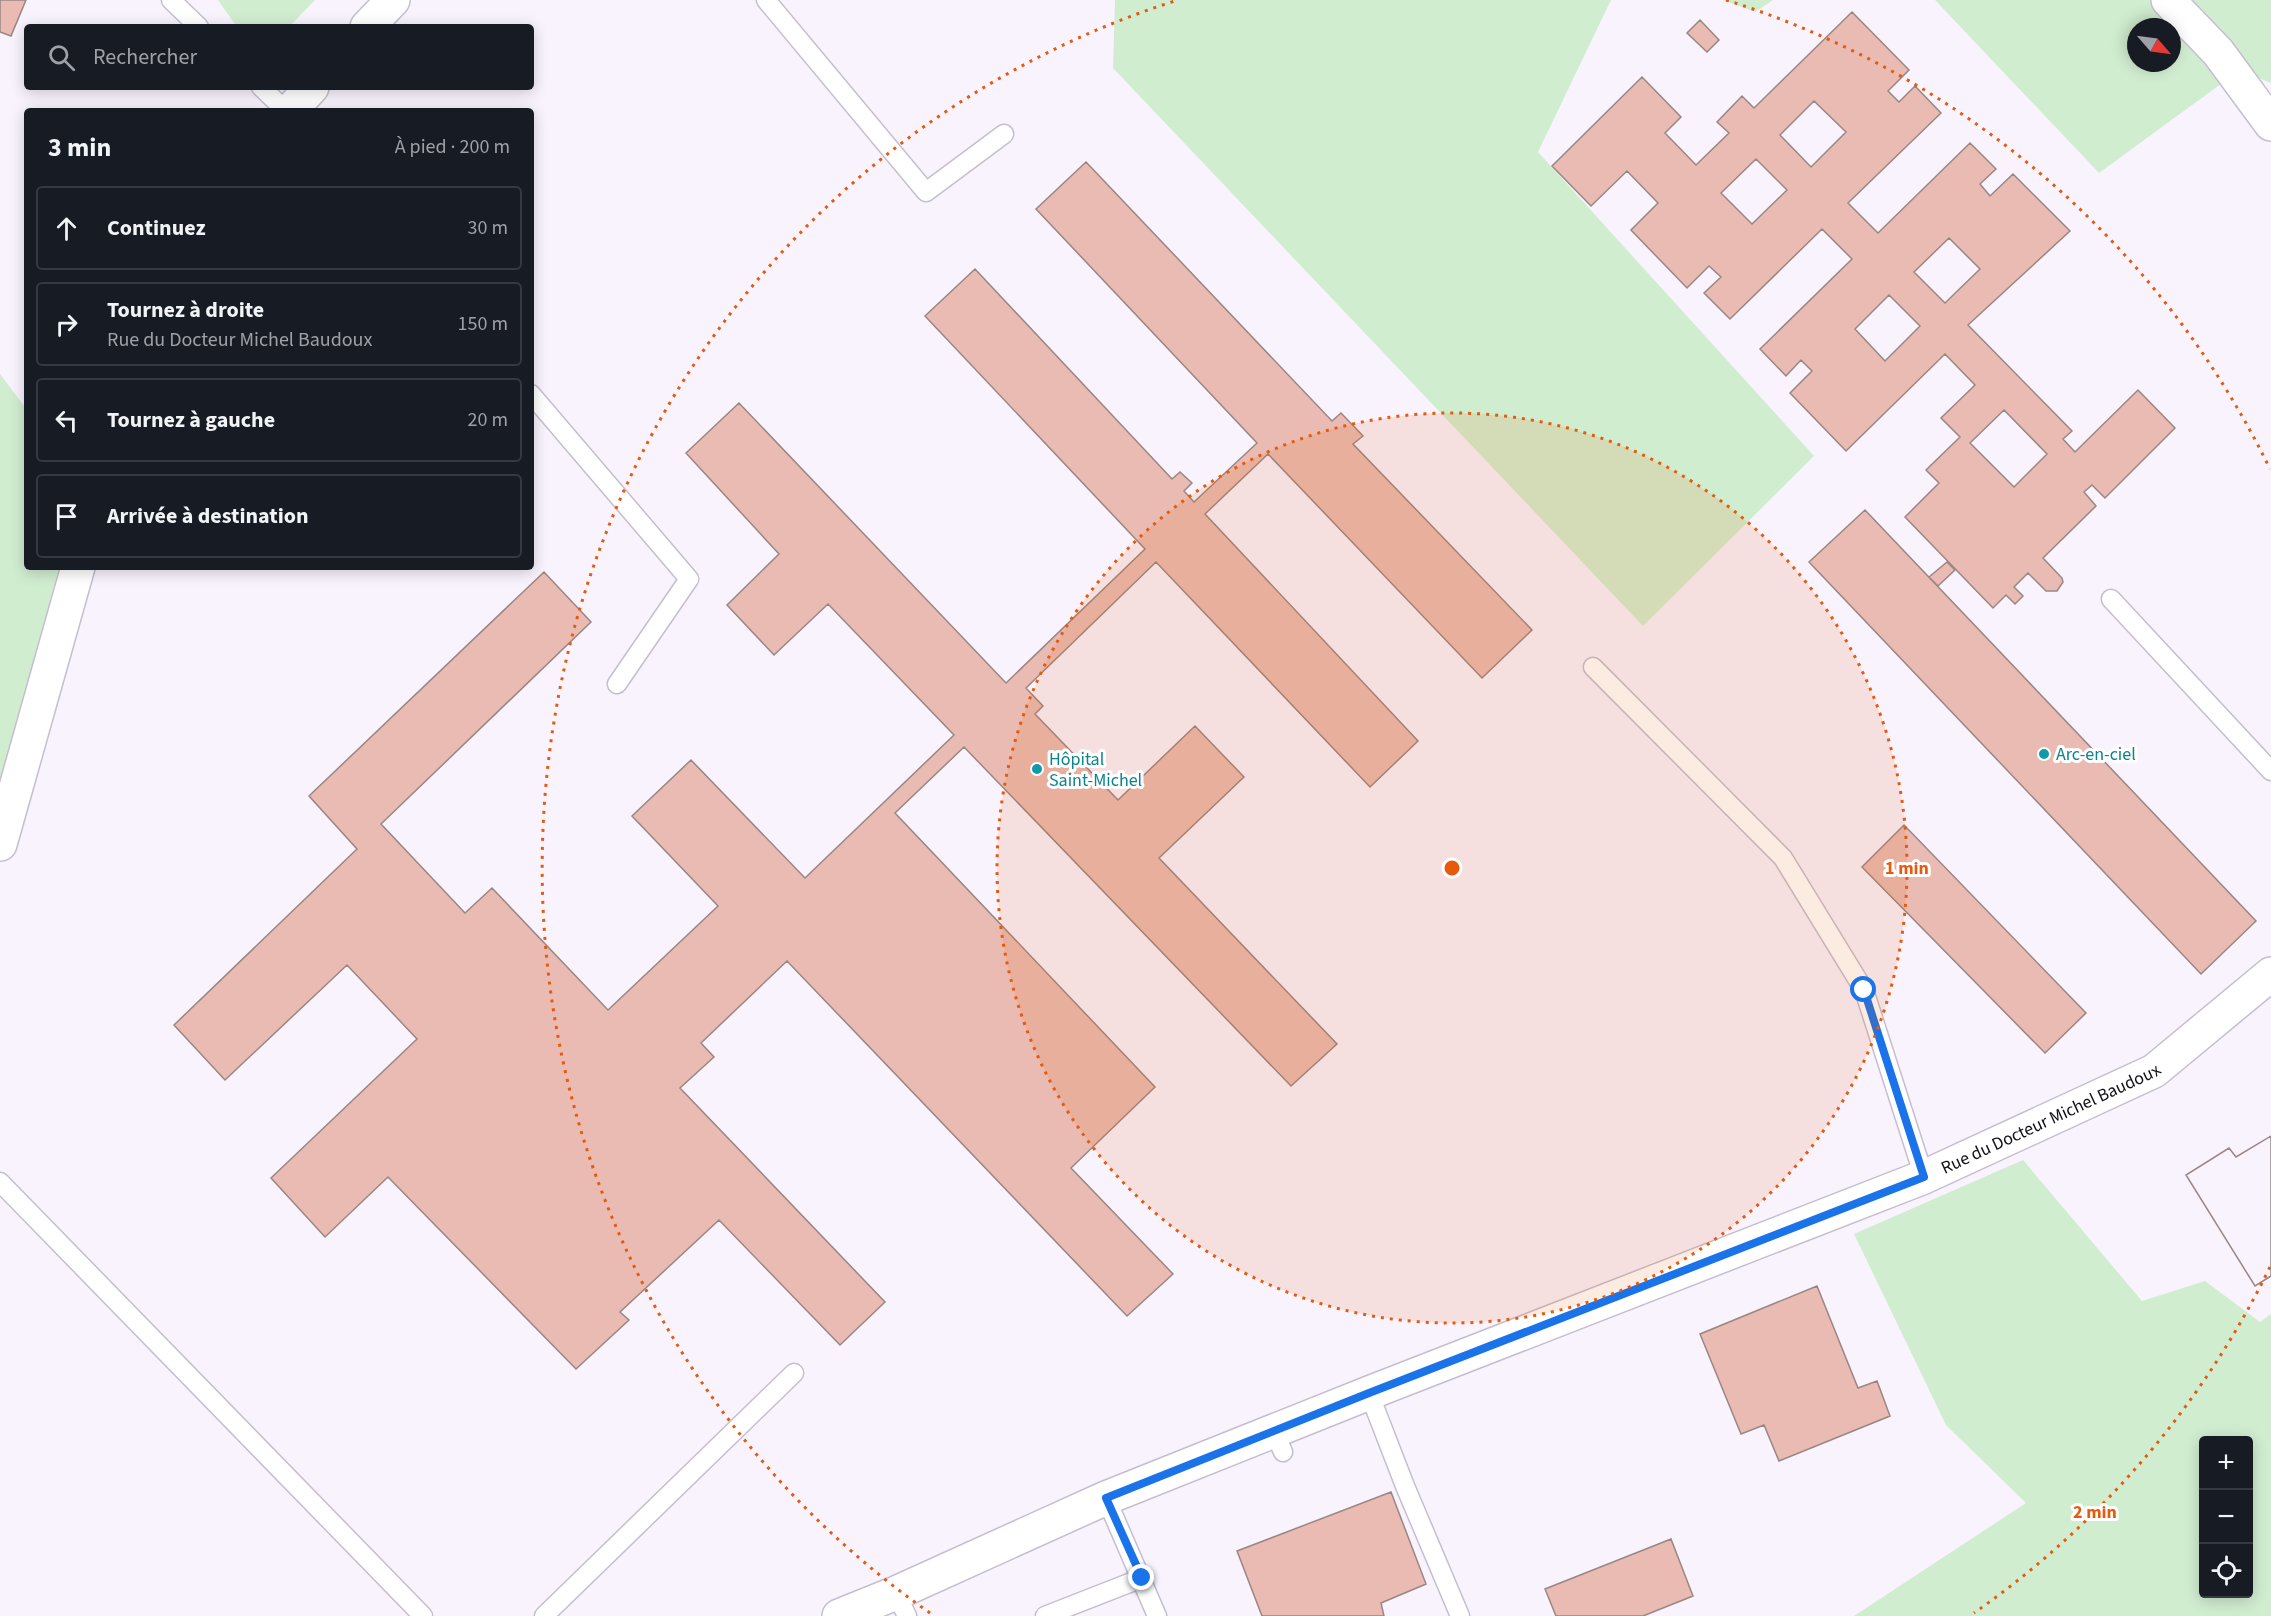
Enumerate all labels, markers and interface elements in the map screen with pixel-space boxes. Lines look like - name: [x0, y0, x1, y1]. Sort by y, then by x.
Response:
- north arrow: [2127, 18, 2181, 72]
- search box: [24, 24, 534, 90]
- icon: search: [45, 41, 78, 74]
- text: Rechercher: [93, 41, 197, 73]
- text: 3 min: [48, 129, 111, 166]
- text: À pied · 200 m: [395, 133, 510, 161]
- icon: ahead: [50, 212, 83, 245]
- text: Continuez: [107, 212, 206, 244]
- text: 30 m: [468, 214, 508, 242]
- text: Tournez à droite: [107, 294, 264, 326]
- icon: right: [50, 308, 83, 341]
- text: 150 m: [458, 310, 508, 338]
- text: Rue du Docteur Michel Baudoux: [107, 326, 372, 354]
- icon: left: [50, 404, 83, 437]
- text: Tournez à gauche: [107, 404, 275, 436]
- text: 20 m: [468, 406, 508, 434]
- icon: arrive: [50, 500, 83, 533]
- text: Arrivée à destination: [107, 500, 309, 532]
- place label: Arc-en-ciel: [2056, 742, 2136, 767]
- place label: Hôpital Saint-Michel: [1049, 747, 1142, 793]
- marker: Arc-en-ciel: [2037, 747, 2051, 761]
- marker: Hôpital Saint-Michel: [1030, 762, 1044, 776]
- text: 1 min: [1885, 856, 1929, 881]
- centre of rings: [1442, 858, 1462, 878]
- route start: [1850, 976, 1876, 1002]
- street label: Rue du Docteur Michel Baudoux: [1937, 1058, 2167, 1181]
- map controls: [2199, 1436, 2253, 1598]
- button: +: [2199, 1436, 2253, 1490]
- button: −: [2199, 1490, 2253, 1544]
- text: 2 min: [2073, 1500, 2117, 1525]
- button: locate: [2199, 1544, 2253, 1598]
- route end: [1128, 1564, 1154, 1590]

